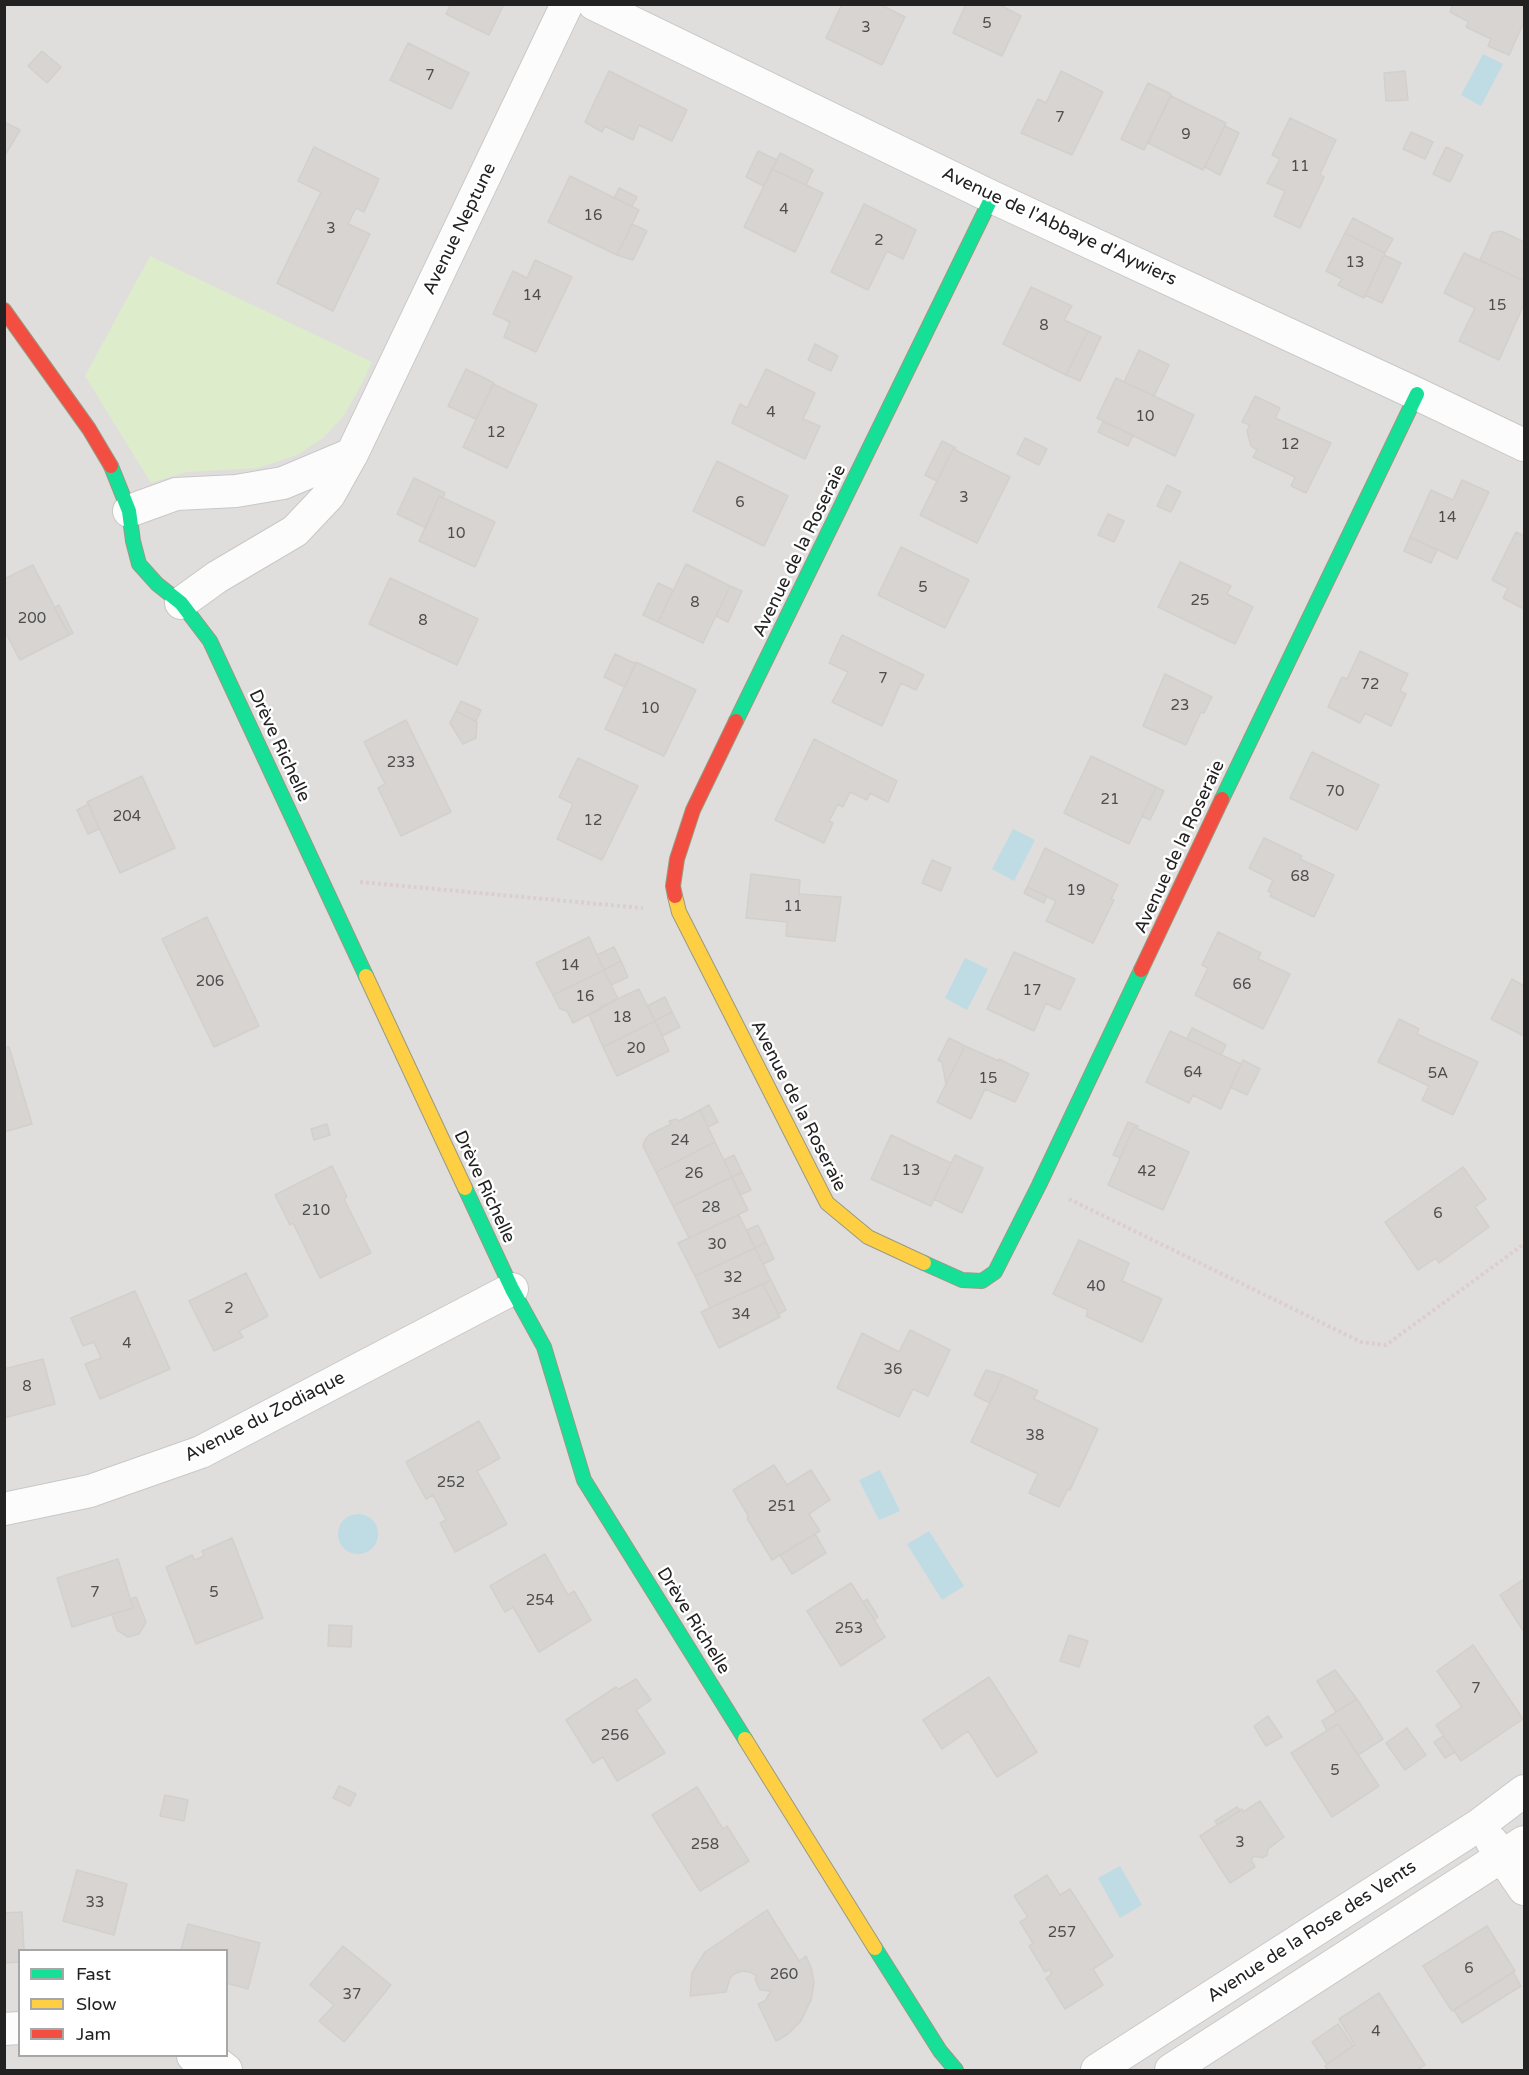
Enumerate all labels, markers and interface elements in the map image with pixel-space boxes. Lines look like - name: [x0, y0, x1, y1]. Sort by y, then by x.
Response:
- house number: 5: [982, 15, 992, 33]
- house number: 3: [861, 19, 871, 37]
- house number: 7: [425, 67, 435, 85]
- house number: 7: [1055, 109, 1065, 127]
- house number: 9: [1181, 126, 1191, 144]
- house number: 11: [1291, 158, 1309, 176]
- street label: Avenue Neptune: [419, 160, 501, 298]
- street label: Avenue de l'Abbaye d'Aywiers: [938, 163, 1180, 291]
- house number: 4: [779, 201, 789, 219]
- house number: 16: [584, 207, 602, 225]
- house number: 3: [326, 220, 336, 238]
- house number: 2: [874, 232, 884, 250]
- house number: 13: [1346, 254, 1364, 272]
- house number: 14: [523, 287, 541, 305]
- house number: 15: [1488, 297, 1506, 315]
- house number: 8: [1039, 317, 1049, 335]
- house number: 4: [766, 404, 776, 422]
- house number: 10: [1136, 408, 1154, 426]
- house number: 12: [487, 424, 505, 442]
- house number: 12: [1281, 436, 1299, 454]
- street label: Avenue de la Roseraie: [749, 461, 851, 641]
- house number: 3: [959, 489, 969, 507]
- house number: 6: [735, 494, 745, 512]
- house number: 14: [1438, 509, 1456, 527]
- house number: 10: [447, 525, 465, 543]
- house number: 5: [918, 579, 928, 597]
- house number: 25: [1191, 592, 1209, 610]
- house number: 8: [690, 594, 700, 612]
- house number: 200: [18, 610, 46, 628]
- house number: 8: [418, 612, 428, 630]
- house number: 7: [878, 670, 888, 688]
- house number: 72: [1361, 676, 1379, 694]
- street label: Drève Richelle: [244, 686, 314, 806]
- house number: 23: [1171, 697, 1189, 715]
- house number: 10: [641, 700, 659, 718]
- house number: 233: [387, 754, 415, 772]
- street label: Avenue de la Roseraie: [1130, 757, 1230, 937]
- house number: 70: [1326, 783, 1344, 801]
- house number: 21: [1101, 791, 1119, 809]
- house number: 204: [113, 808, 141, 826]
- house number: 12: [584, 812, 602, 830]
- house number: 68: [1291, 868, 1309, 886]
- house number: 19: [1067, 882, 1085, 900]
- house number: 11: [784, 898, 802, 916]
- house number: 14: [561, 957, 579, 975]
- house number: 206: [196, 973, 224, 991]
- house number: 66: [1233, 976, 1251, 994]
- house number: 17: [1023, 982, 1041, 1000]
- house number: 16: [576, 988, 594, 1006]
- house number: 18: [613, 1009, 631, 1027]
- street label: Avenue de la Roseraie: [746, 1017, 850, 1195]
- house number: 20: [627, 1040, 645, 1058]
- house number: 64: [1184, 1064, 1202, 1082]
- house number: 5A: [1428, 1065, 1448, 1083]
- house number: 15: [979, 1070, 997, 1088]
- street label: Drève Richelle: [449, 1127, 519, 1247]
- house number: 24: [671, 1132, 689, 1150]
- house number: 13: [902, 1162, 920, 1180]
- house number: 42: [1138, 1163, 1156, 1181]
- house number: 26: [685, 1165, 703, 1183]
- house number: 28: [702, 1199, 720, 1217]
- house number: 210: [302, 1202, 330, 1220]
- house number: 6: [1433, 1205, 1443, 1223]
- house number: 30: [708, 1236, 726, 1254]
- house number: 32: [724, 1269, 742, 1287]
- house number: 40: [1087, 1278, 1105, 1296]
- house number: 2: [224, 1300, 234, 1318]
- house number: 34: [732, 1306, 750, 1324]
- house number: 4: [122, 1335, 132, 1353]
- house number: 36: [884, 1361, 902, 1379]
- street label: Avenue du Zodiaque: [181, 1367, 349, 1467]
- house number: 8: [22, 1378, 32, 1396]
- house number: 38: [1026, 1427, 1044, 1445]
- house number: 252: [437, 1474, 465, 1492]
- house number: 251: [768, 1498, 796, 1516]
- street label: Drève Richelle: [652, 1564, 734, 1678]
- house number: 7: [90, 1584, 100, 1602]
- house number: 5: [209, 1584, 219, 1602]
- house number: 254: [526, 1592, 554, 1610]
- house number: 253: [835, 1620, 863, 1638]
- house number: 7: [1471, 1680, 1481, 1698]
- house number: 256: [601, 1727, 629, 1745]
- house number: 5: [1330, 1762, 1340, 1780]
- house number: 3: [1235, 1834, 1245, 1852]
- house number: 258: [691, 1836, 719, 1854]
- street label: Avenue de la Rose des Vents: [1204, 1856, 1420, 2008]
- house number: 33: [86, 1894, 104, 1912]
- house number: 257: [1048, 1924, 1076, 1942]
- legend: [18, 1949, 228, 2057]
- house number: 6: [1464, 1960, 1474, 1978]
- text: Fast: [76, 1963, 111, 1985]
- house number: 260: [770, 1966, 798, 1984]
- house number: 37: [343, 1986, 361, 2004]
- text: Slow: [76, 1993, 117, 2015]
- text: Jam: [76, 2023, 111, 2045]
- house number: 4: [1371, 2023, 1381, 2041]

